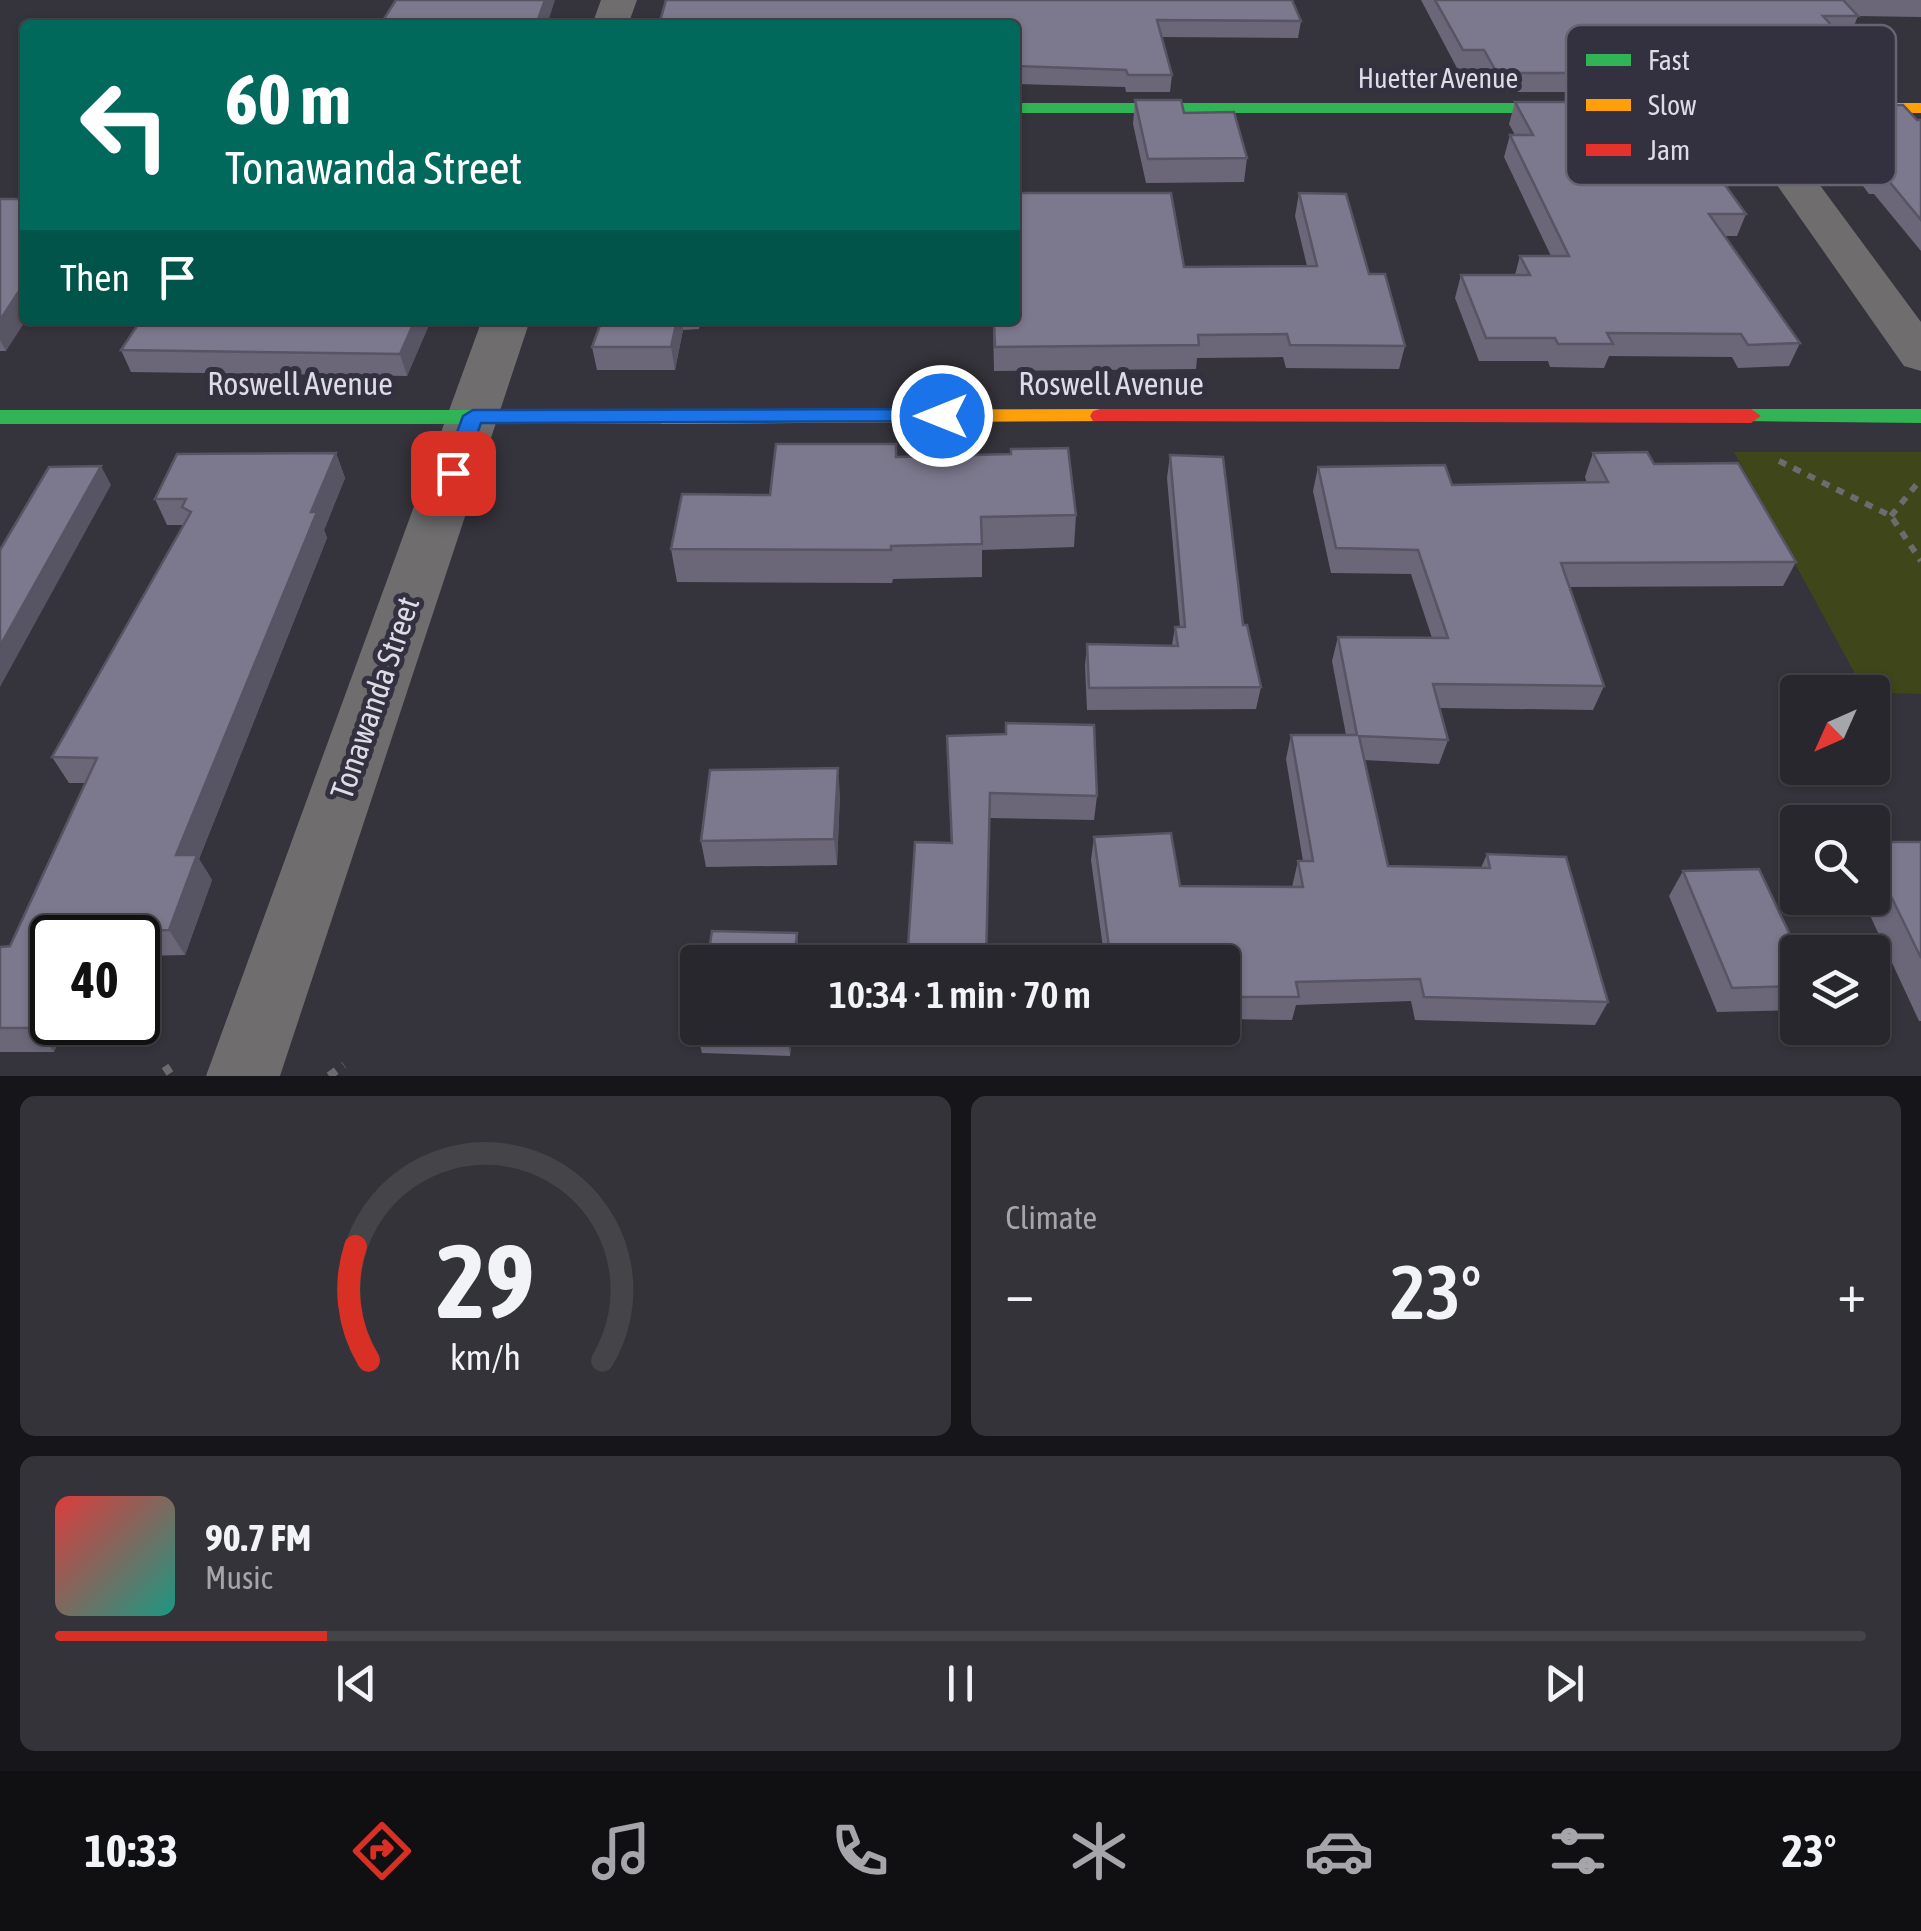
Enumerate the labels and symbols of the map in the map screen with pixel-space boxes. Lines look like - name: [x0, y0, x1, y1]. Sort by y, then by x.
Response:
- legend: [1566, 25, 1896, 185]
- text: Fast: [1648, 44, 1690, 76]
- street label: Huetter Avenue: [1358, 62, 1518, 94]
- text: Slow: [1648, 89, 1697, 121]
- text: Jam: [1648, 134, 1690, 166]
- position arrow: [890, 364, 994, 468]
- street label: Roswell Avenue: [207, 365, 393, 402]
- street label: Roswell Avenue: [1018, 365, 1204, 402]
- pin: [411, 431, 496, 516]
- street label: Tonawanda Street: [323, 592, 426, 804]
- north arrow: [1780, 675, 1890, 785]
- speed limit sign: 40: [30, 915, 160, 1045]

